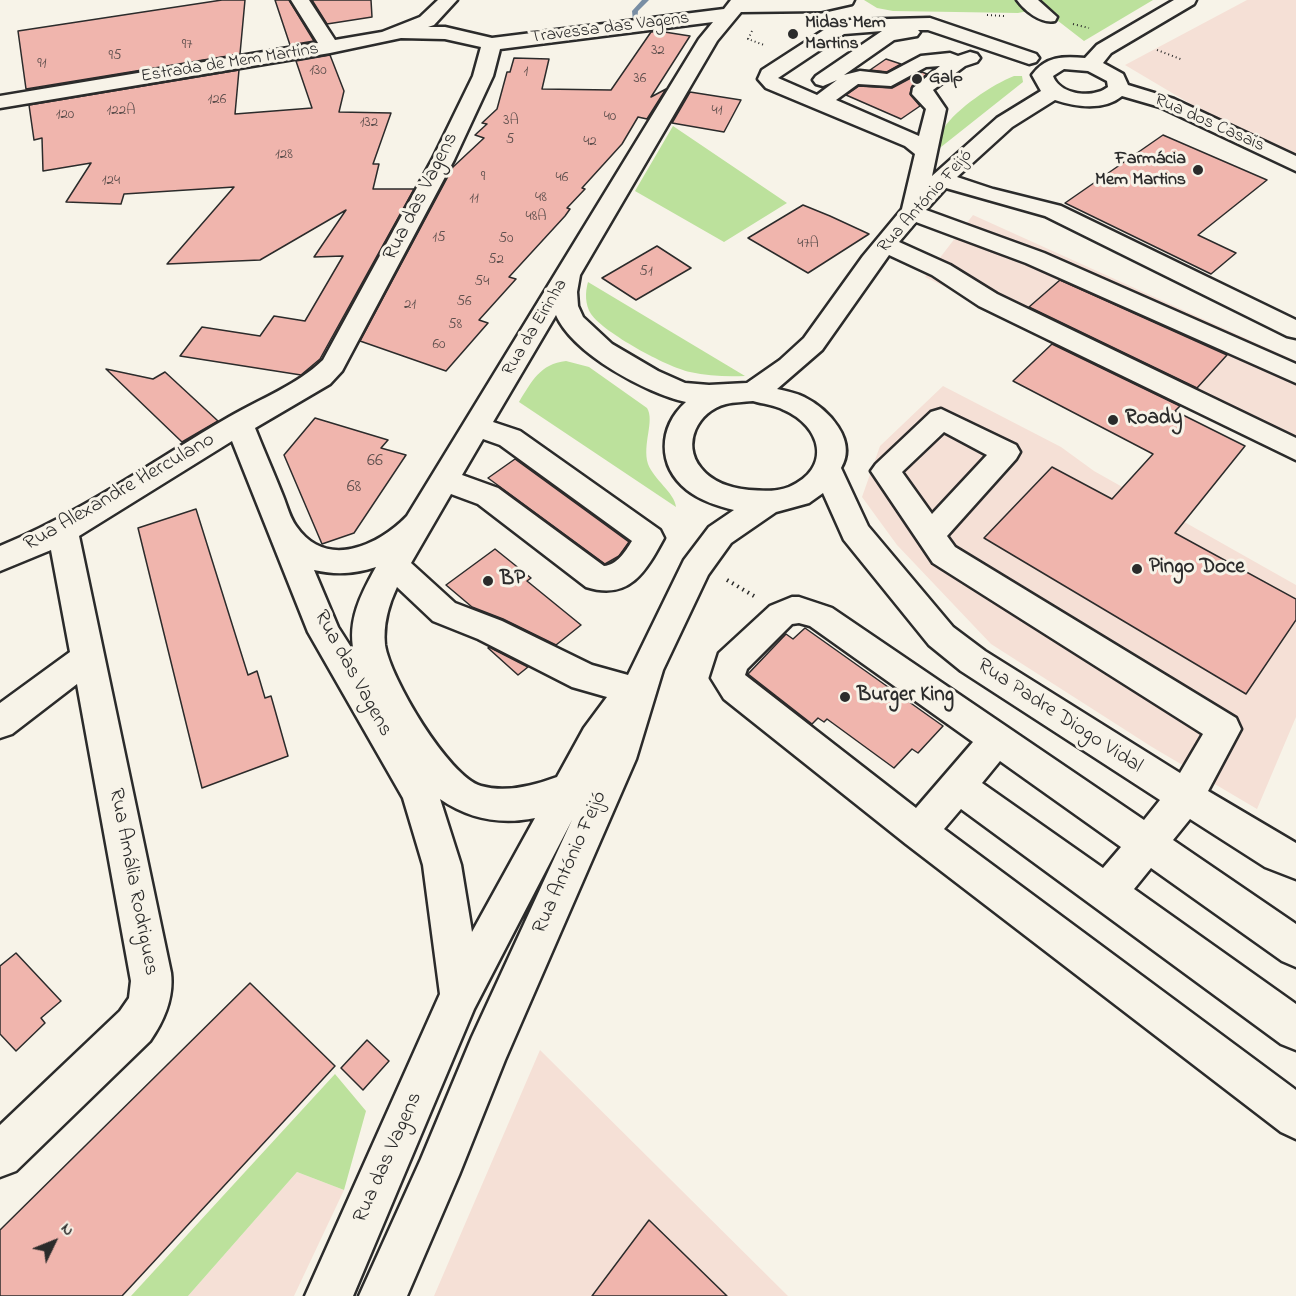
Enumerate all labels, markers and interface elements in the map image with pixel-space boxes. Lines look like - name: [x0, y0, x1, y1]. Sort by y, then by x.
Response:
- street label: Travessa das Vagens: [529, 9, 691, 49]
- place label: Midas Mem Martins: [805, 13, 886, 56]
- marker: Midas Mem Martins: [786, 27, 800, 41]
- house number: 97: [182, 37, 192, 55]
- street label: Estrada de Mem Martins: [140, 39, 320, 89]
- house number: 32: [651, 43, 665, 61]
- house number: 95: [108, 48, 122, 66]
- house number: 91: [37, 56, 47, 74]
- house number: 130: [309, 63, 327, 81]
- house number: 1: [524, 64, 528, 82]
- place label: Galp: [929, 68, 963, 90]
- house number: 36: [634, 71, 646, 89]
- marker: Galp: [910, 72, 924, 86]
- street label: Rua dos Casais: [1151, 90, 1267, 158]
- house number: 126: [208, 92, 226, 110]
- house number: 122A: [107, 103, 135, 121]
- house number: 41: [712, 103, 722, 121]
- house number: 120: [56, 107, 74, 125]
- house number: 40: [604, 109, 616, 127]
- house number: 3A: [503, 113, 519, 131]
- house number: 132: [360, 115, 378, 133]
- street label: Rua das Vagens: [379, 129, 465, 265]
- house number: 5: [506, 132, 514, 150]
- house number: 42: [583, 134, 597, 152]
- street label: Rua António Feijó: [874, 146, 978, 258]
- house number: 128: [275, 147, 293, 165]
- place label: Farmácia Mem Martins: [1095, 149, 1186, 192]
- marker: Farmácia Mem Martins: [1191, 163, 1205, 177]
- house number: 9: [481, 169, 485, 187]
- house number: 46: [556, 170, 568, 188]
- house number: 124: [102, 173, 120, 191]
- house number: 48: [535, 190, 547, 208]
- house number: 11: [469, 191, 479, 209]
- house number: 48A: [525, 209, 547, 227]
- house number: 15: [432, 230, 446, 248]
- house number: 50: [498, 231, 514, 249]
- house number: 47A: [797, 236, 819, 254]
- house number: 52: [488, 252, 504, 270]
- house number: 51: [639, 264, 653, 282]
- house number: 54: [475, 274, 489, 292]
- street label: Rua da Eirinha: [499, 276, 573, 380]
- house number: 56: [456, 294, 472, 312]
- house number: 21: [404, 297, 416, 315]
- house number: 58: [448, 317, 462, 335]
- house number: 60: [432, 337, 446, 355]
- place label: Roady: [1125, 407, 1182, 433]
- marker: Roady: [1106, 413, 1120, 427]
- street label: Rua Alexandre Herculano: [20, 428, 220, 558]
- house number: 66: [367, 451, 383, 473]
- house number: 68: [347, 477, 361, 499]
- place label: Pingo Doce: [1149, 556, 1245, 582]
- marker: Pingo Doce: [1130, 562, 1144, 576]
- place label: BP: [500, 568, 525, 594]
- marker: BP: [481, 574, 495, 588]
- street label: Rua das Vagens: [307, 607, 397, 741]
- street label: Rua Padre Diogo Vidal: [971, 654, 1147, 780]
- place label: Burger King: [857, 684, 954, 710]
- marker: Burger King: [838, 690, 852, 704]
- street label: Rua Amália Rodrigues: [102, 786, 162, 978]
- street label: Rua António Feijó: [528, 788, 614, 938]
- street label: Rua das Vagens: [349, 1089, 429, 1227]
- north arrow: [24, 1212, 84, 1272]
- text: N: [55, 1218, 80, 1242]

